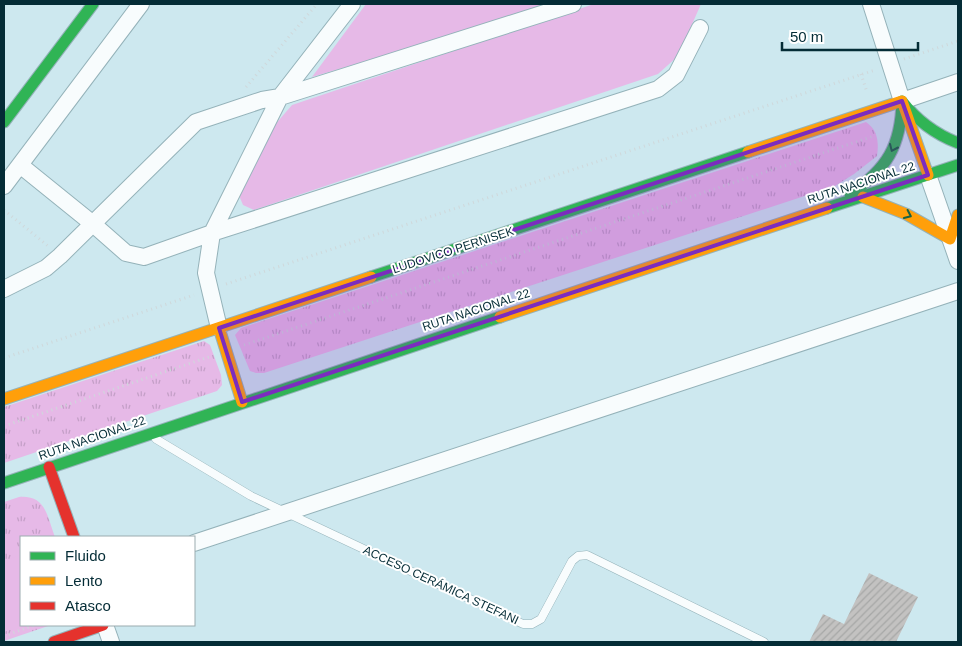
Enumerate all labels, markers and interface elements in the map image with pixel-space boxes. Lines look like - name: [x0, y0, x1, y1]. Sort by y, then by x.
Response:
- scale bar: [782, 20, 918, 52]
- text: 50 m: [790, 28, 823, 45]
- one-way arrow: [889, 143, 900, 152]
- street label: RUTA NACIONAL 22: [806, 159, 917, 207]
- one-way arrow: [903, 209, 912, 220]
- street label: LUDOVICO PERNISEK: [391, 224, 515, 276]
- street label: RUTA NACIONAL 22: [421, 286, 532, 334]
- street label: RUTA NACIONAL 22: [37, 413, 148, 463]
- legend: [20, 536, 195, 626]
- street label: ACCESO CERÁMICA STEFANI: [361, 542, 521, 627]
- text: Fluido: [65, 547, 106, 564]
- text: Lento: [65, 572, 103, 589]
- text: Atasco: [65, 597, 111, 614]

